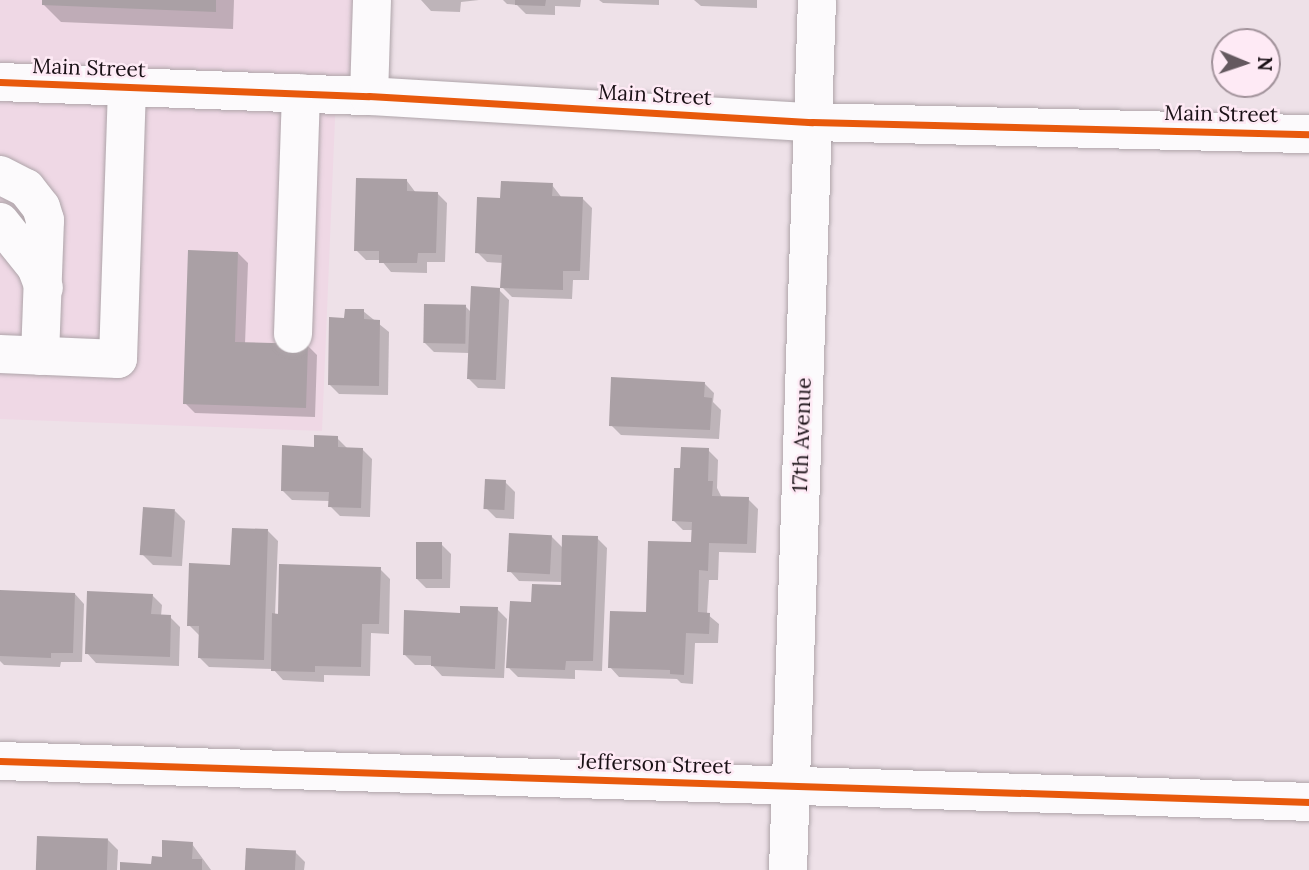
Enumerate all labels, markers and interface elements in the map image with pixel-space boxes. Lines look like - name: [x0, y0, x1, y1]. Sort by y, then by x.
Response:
- north arrow: [1211, 28, 1281, 98]
- street label: Main Street: [32, 53, 146, 83]
- text: N: [1253, 56, 1277, 71]
- street label: Main Street: [598, 79, 712, 111]
- street label: Main Street: [1164, 100, 1278, 128]
- street label: 17th Avenue: [787, 377, 817, 493]
- street label: Jefferson Street: [578, 749, 732, 779]

